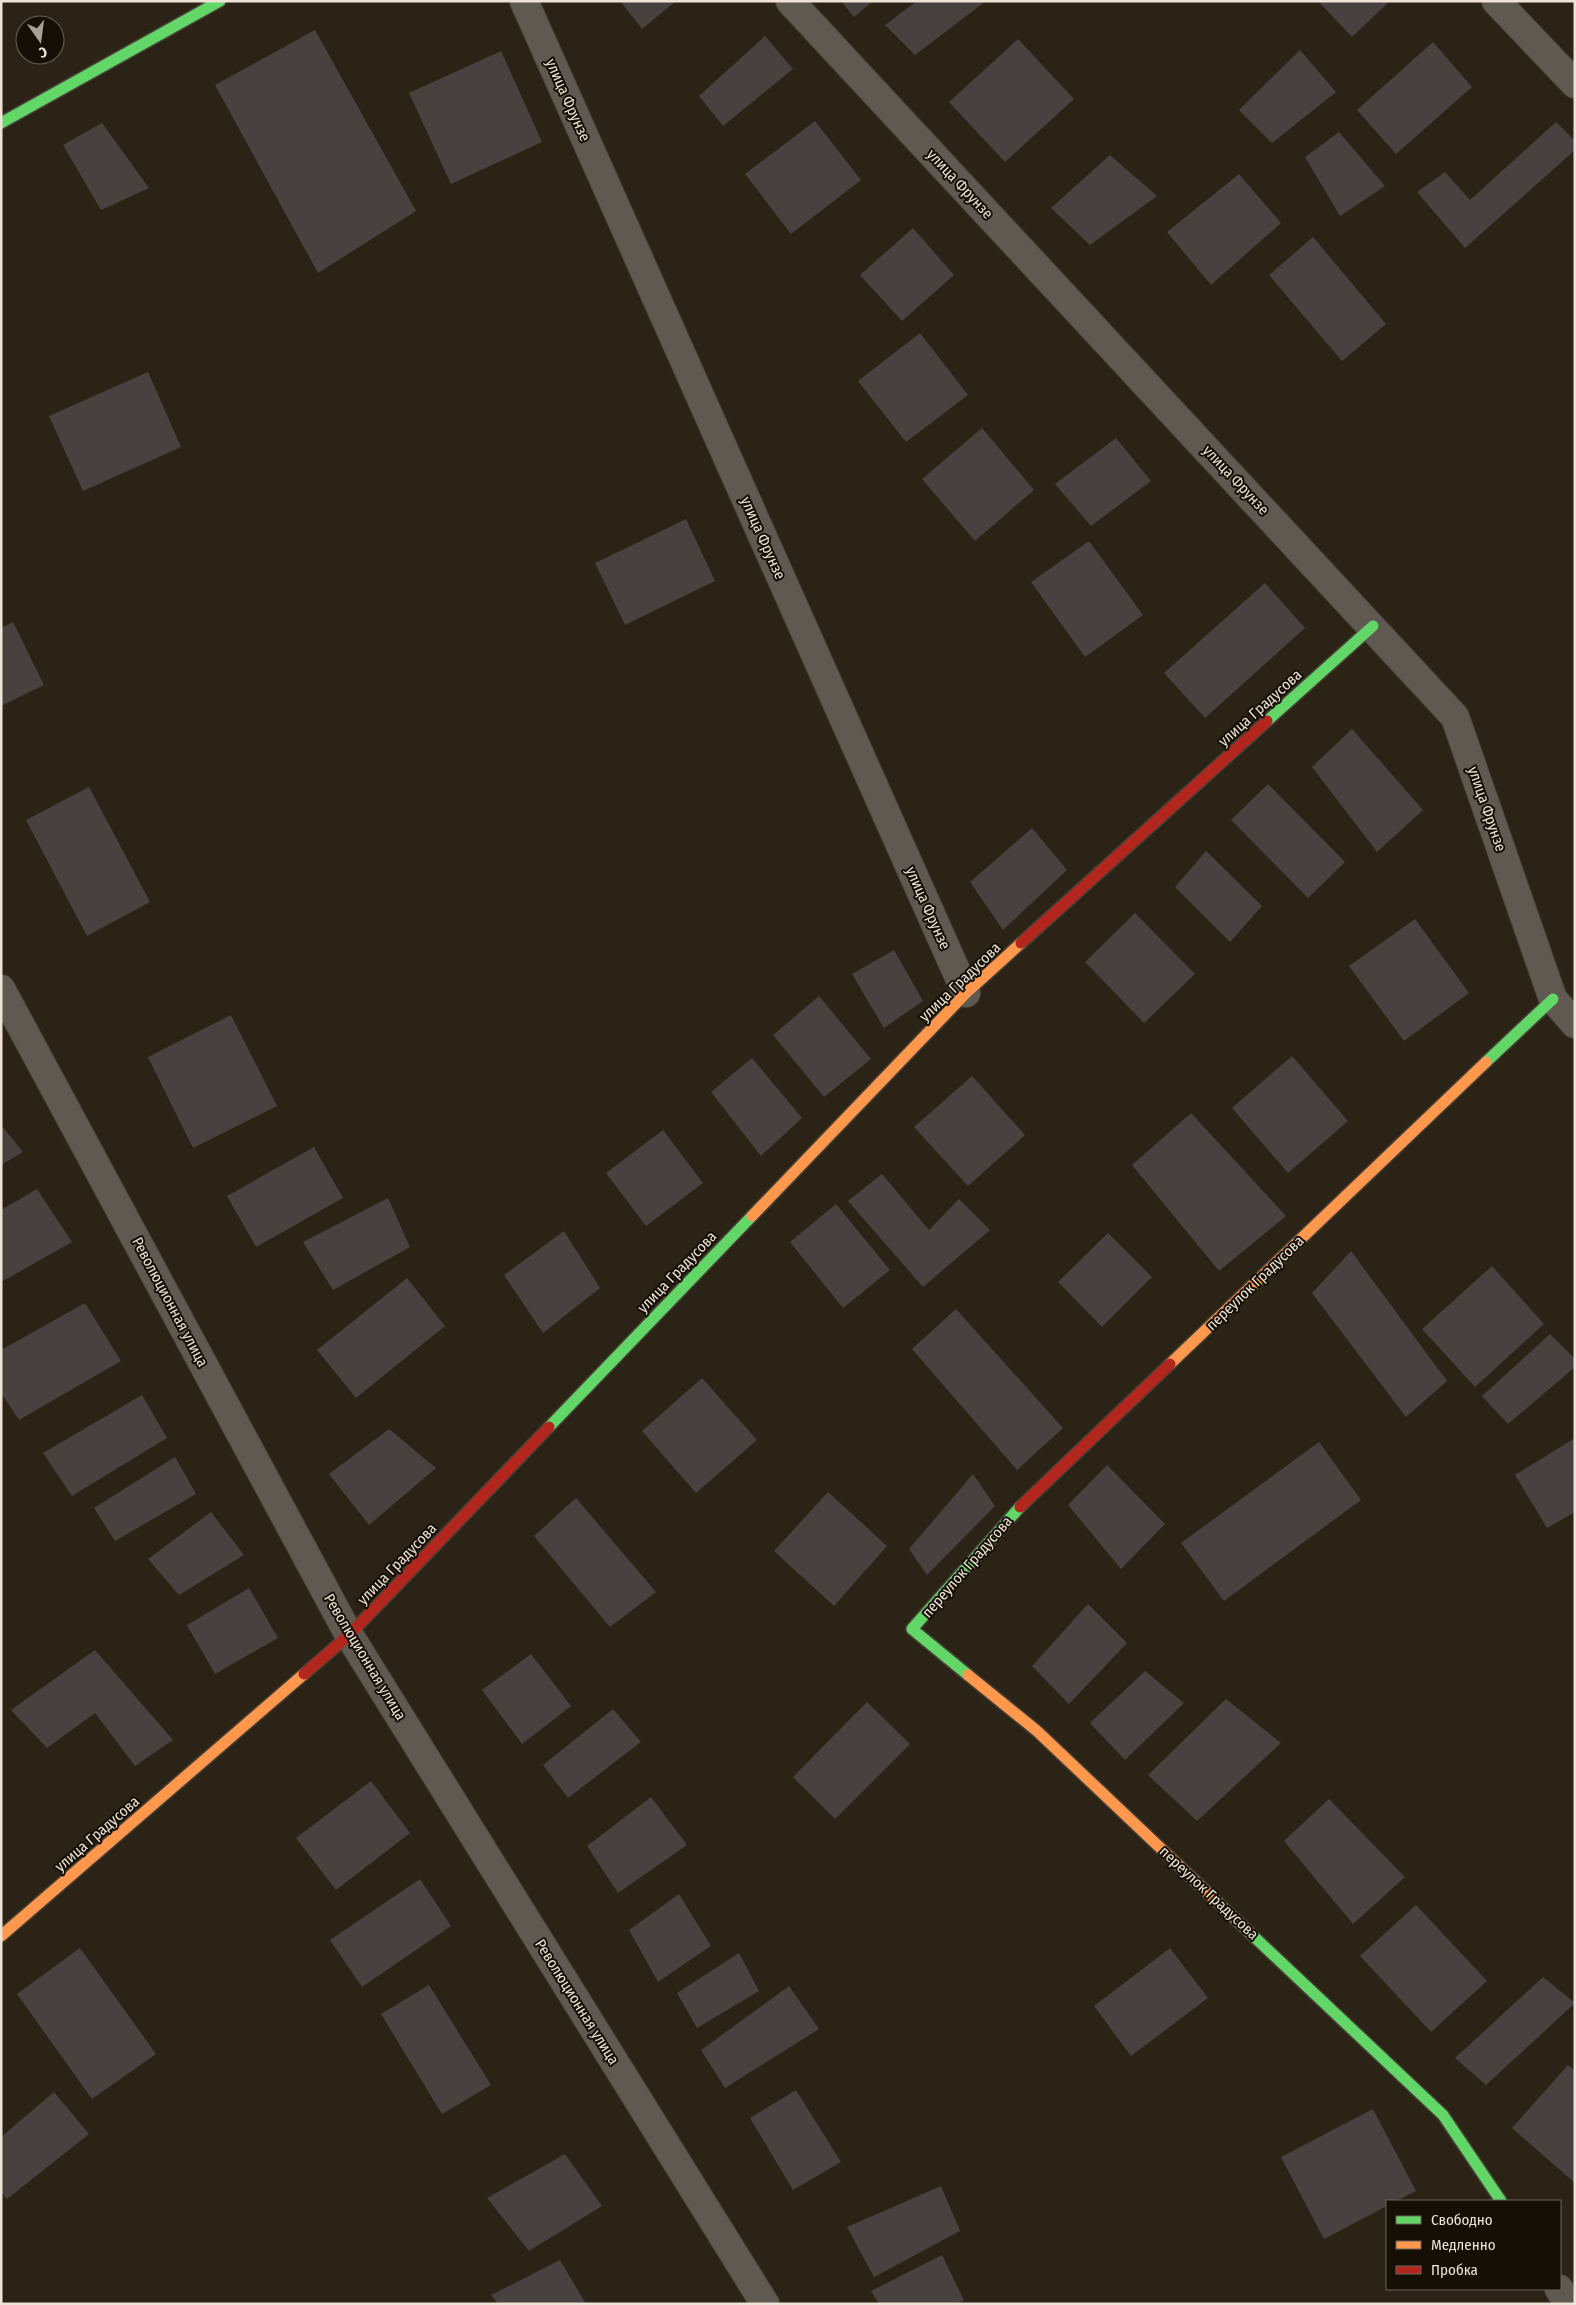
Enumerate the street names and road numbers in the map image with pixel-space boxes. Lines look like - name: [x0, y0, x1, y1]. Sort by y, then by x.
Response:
- street label: улица Фрунзе: [542, 56, 594, 144]
- street label: улица Фрунзе: [923, 145, 997, 223]
- street label: улица Фрунзе: [1199, 441, 1273, 519]
- street label: улица Фрунзе: [737, 494, 789, 582]
- street label: улица Градусова: [1215, 666, 1305, 750]
- street label: улица Фрунзе: [1464, 764, 1510, 854]
- street label: улица Фрунзе: [902, 864, 954, 952]
- street label: улица Градусова: [916, 939, 1004, 1025]
- street label: улица Градусова: [634, 1228, 720, 1316]
- street label: переулок Градусова: [1203, 1232, 1307, 1334]
- street label: Революционная улица: [128, 1234, 212, 1370]
- street label: переулок Градусова: [918, 1513, 1016, 1621]
- street label: улица Градусова: [354, 1520, 440, 1608]
- street label: Революционная улица: [320, 1591, 410, 1723]
- street label: улица Градусова: [51, 1792, 143, 1876]
- street label: переулок Градусова: [1156, 1843, 1262, 1943]
- street label: Революционная улица: [531, 1936, 623, 2068]

